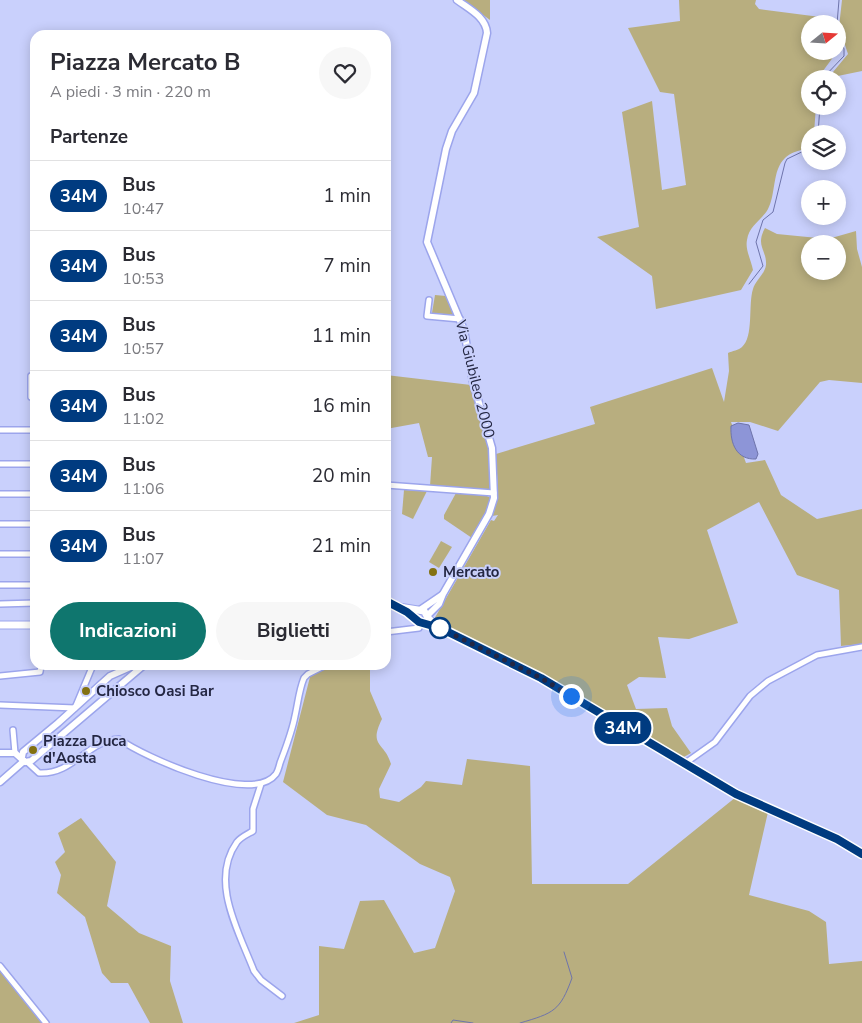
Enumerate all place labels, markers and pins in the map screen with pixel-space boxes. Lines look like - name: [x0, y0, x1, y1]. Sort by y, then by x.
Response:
- place label: Mercato: [443, 562, 500, 582]
- marker: Mercato: [427, 566, 439, 578]
- unlabelled marker: [429, 617, 451, 639]
- place label: Chiosco Oasi Bar: [96, 681, 214, 701]
- marker: Chiosco Oasi Bar: [80, 685, 92, 697]
- place label: Piazza Duca d'Aosta: [43, 731, 127, 768]
- marker: Piazza Duca d'Aosta: [27, 744, 39, 756]

